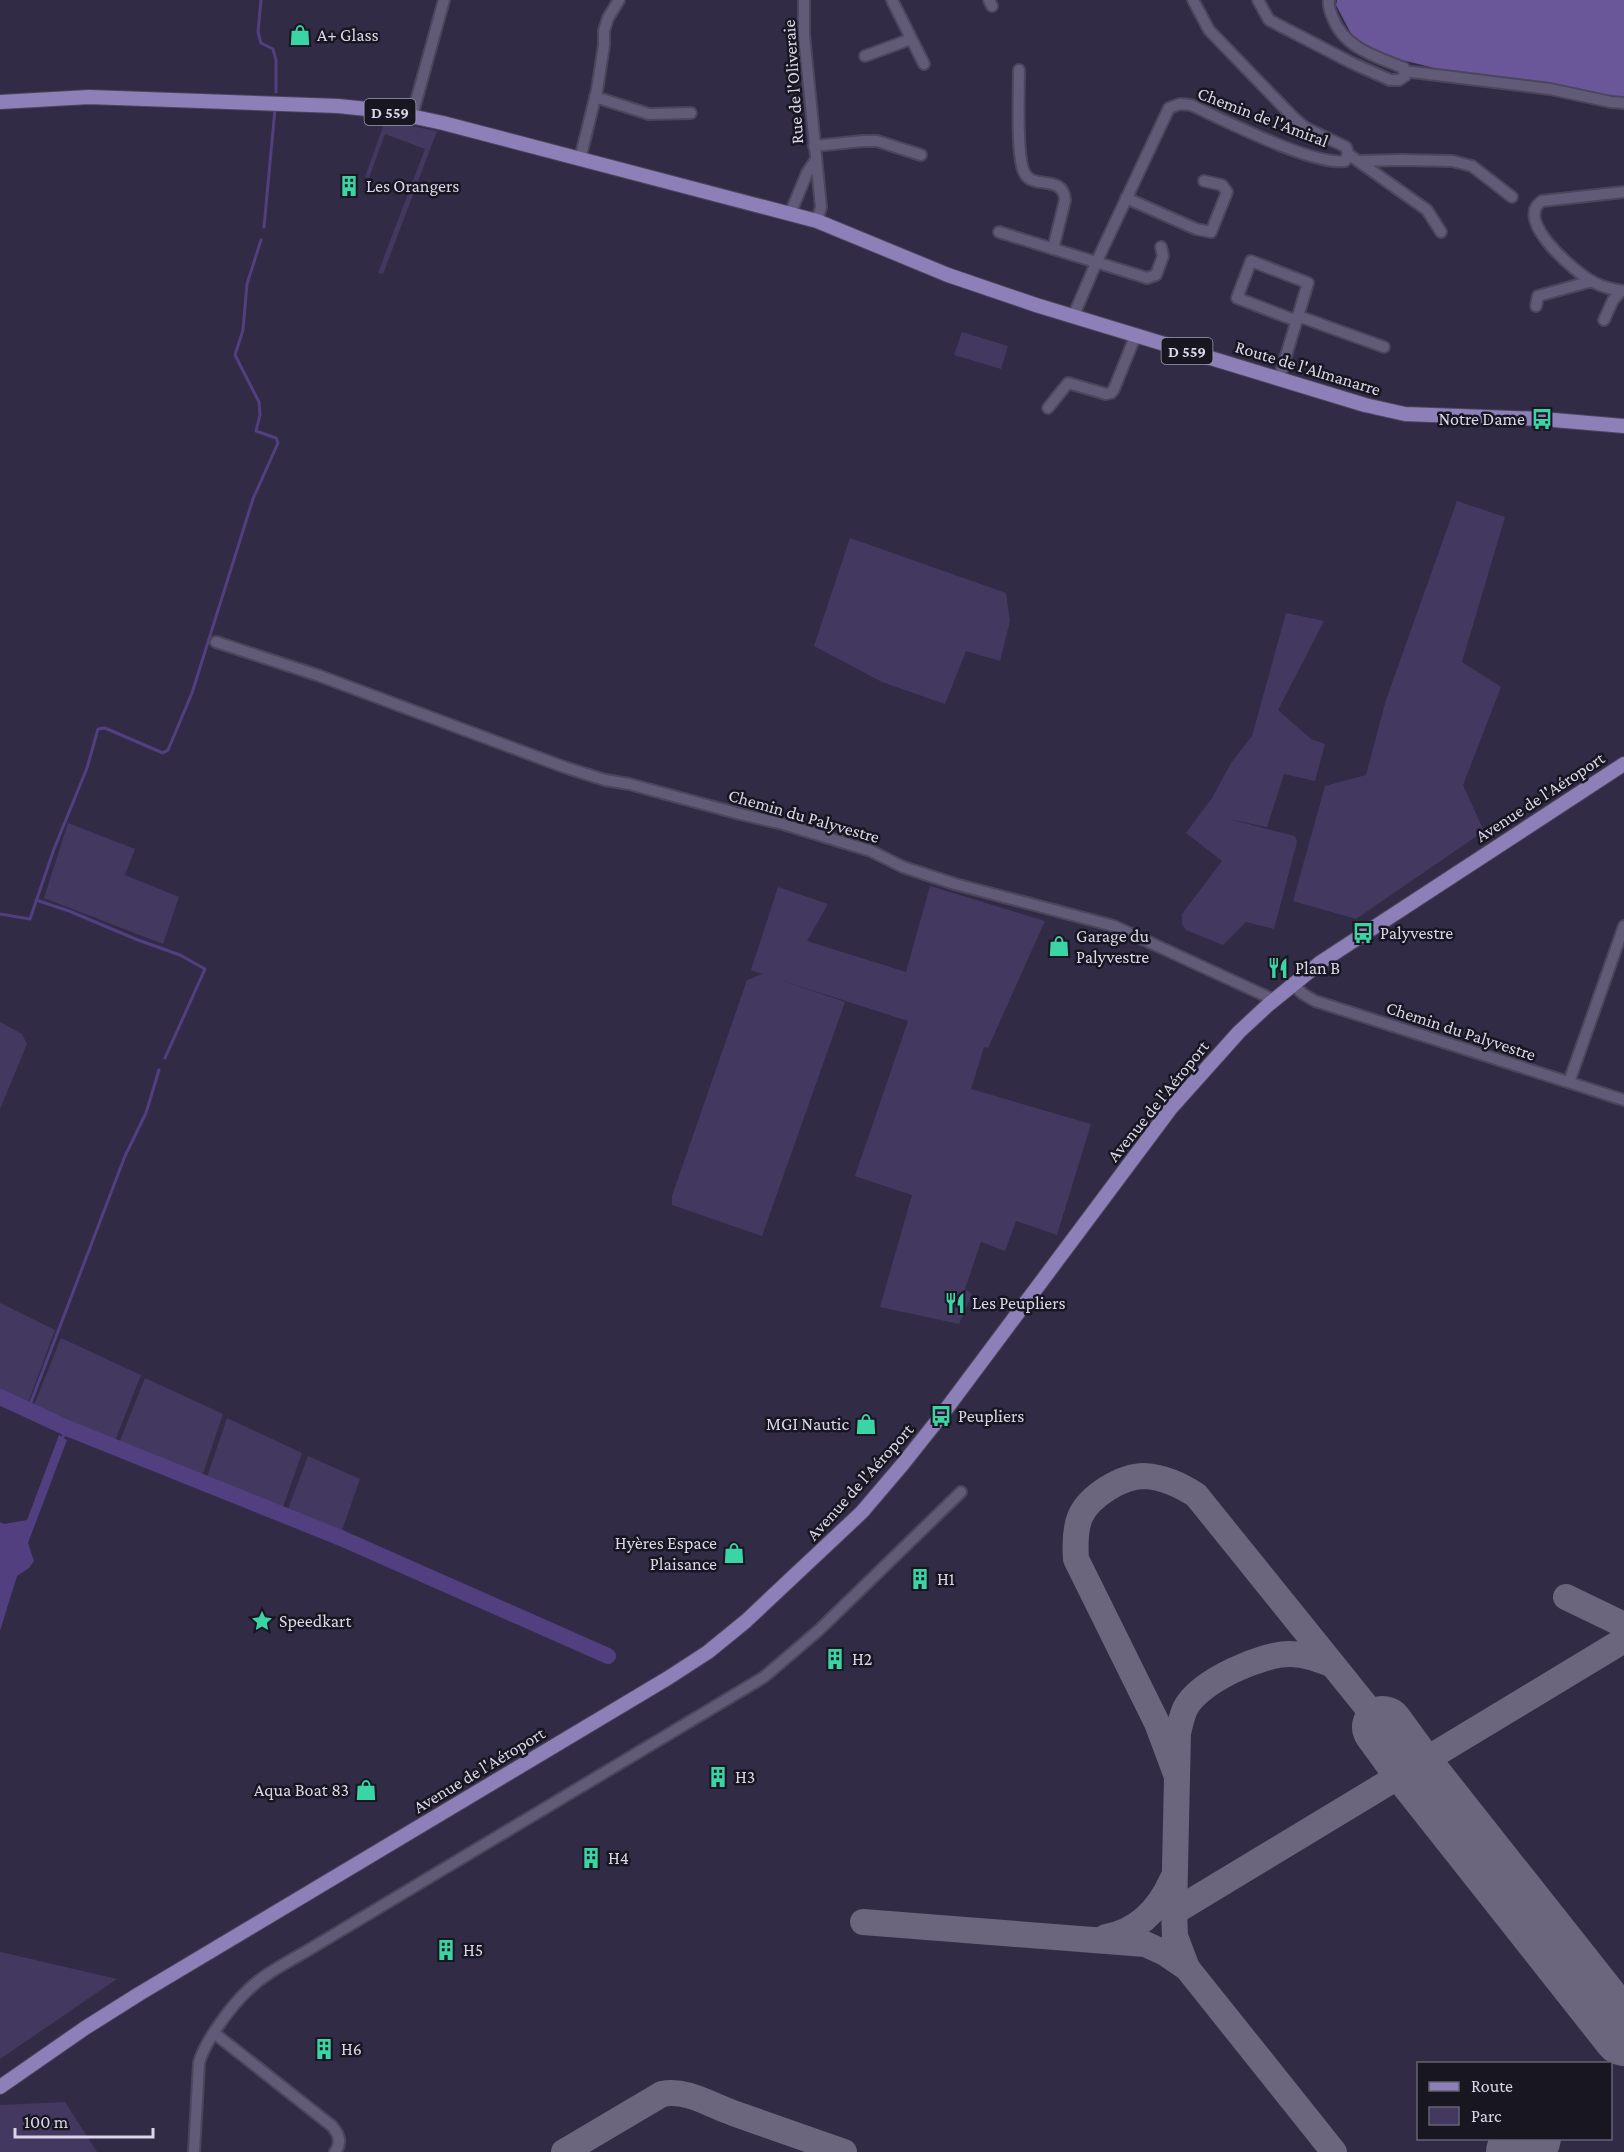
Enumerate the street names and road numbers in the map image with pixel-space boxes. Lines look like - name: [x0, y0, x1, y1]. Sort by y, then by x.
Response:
- street label: Rue de l'Oliveraie: [779, 19, 807, 145]
- street label: Chemin de l'Amiral: [1195, 83, 1331, 151]
- road number: D 559: [364, 99, 416, 125]
- street label: Route de l'Almanarre: [1233, 336, 1383, 400]
- road number: D 559: [1162, 338, 1212, 364]
- street label: Avenue de l'Aéroport: [1472, 747, 1609, 846]
- street label: Chemin du Palyvestre: [726, 785, 882, 847]
- street label: Chemin du Palyvestre: [1384, 997, 1538, 1065]
- street label: Avenue de l'Aéroport: [1103, 1036, 1214, 1165]
- street label: Avenue de l'Aéroport: [802, 1419, 918, 1544]
- street label: Avenue de l'Aéroport: [410, 1722, 549, 1817]

